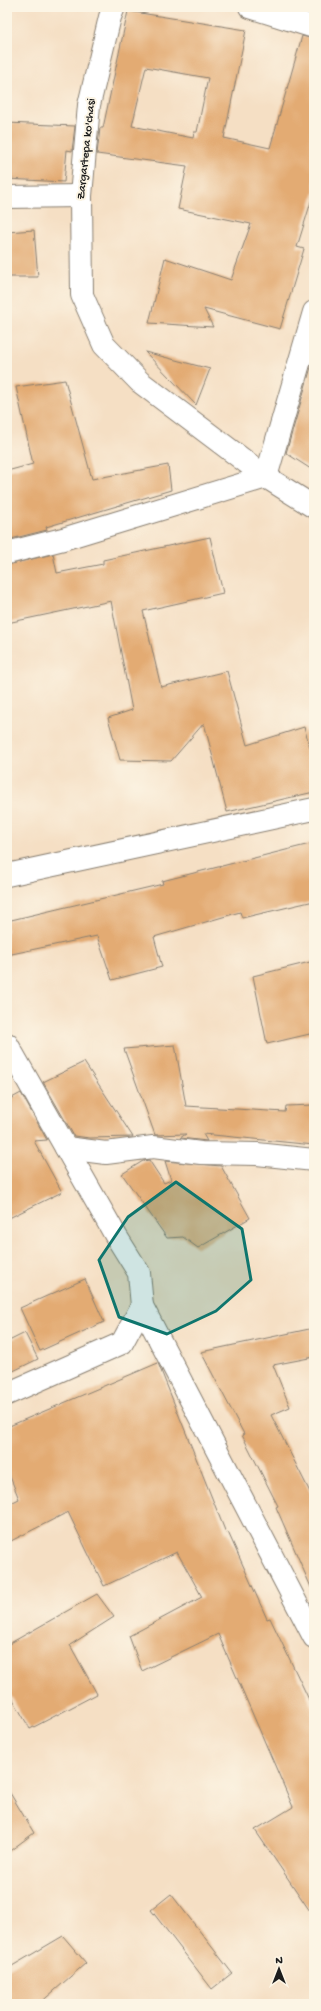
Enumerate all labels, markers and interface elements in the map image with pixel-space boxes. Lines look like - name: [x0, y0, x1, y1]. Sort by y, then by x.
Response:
- street label: Zargartepa ko'chasi: [75, 97, 99, 200]
- north arrow: [259, 1949, 299, 1989]
- text: N: [275, 1955, 283, 1967]

